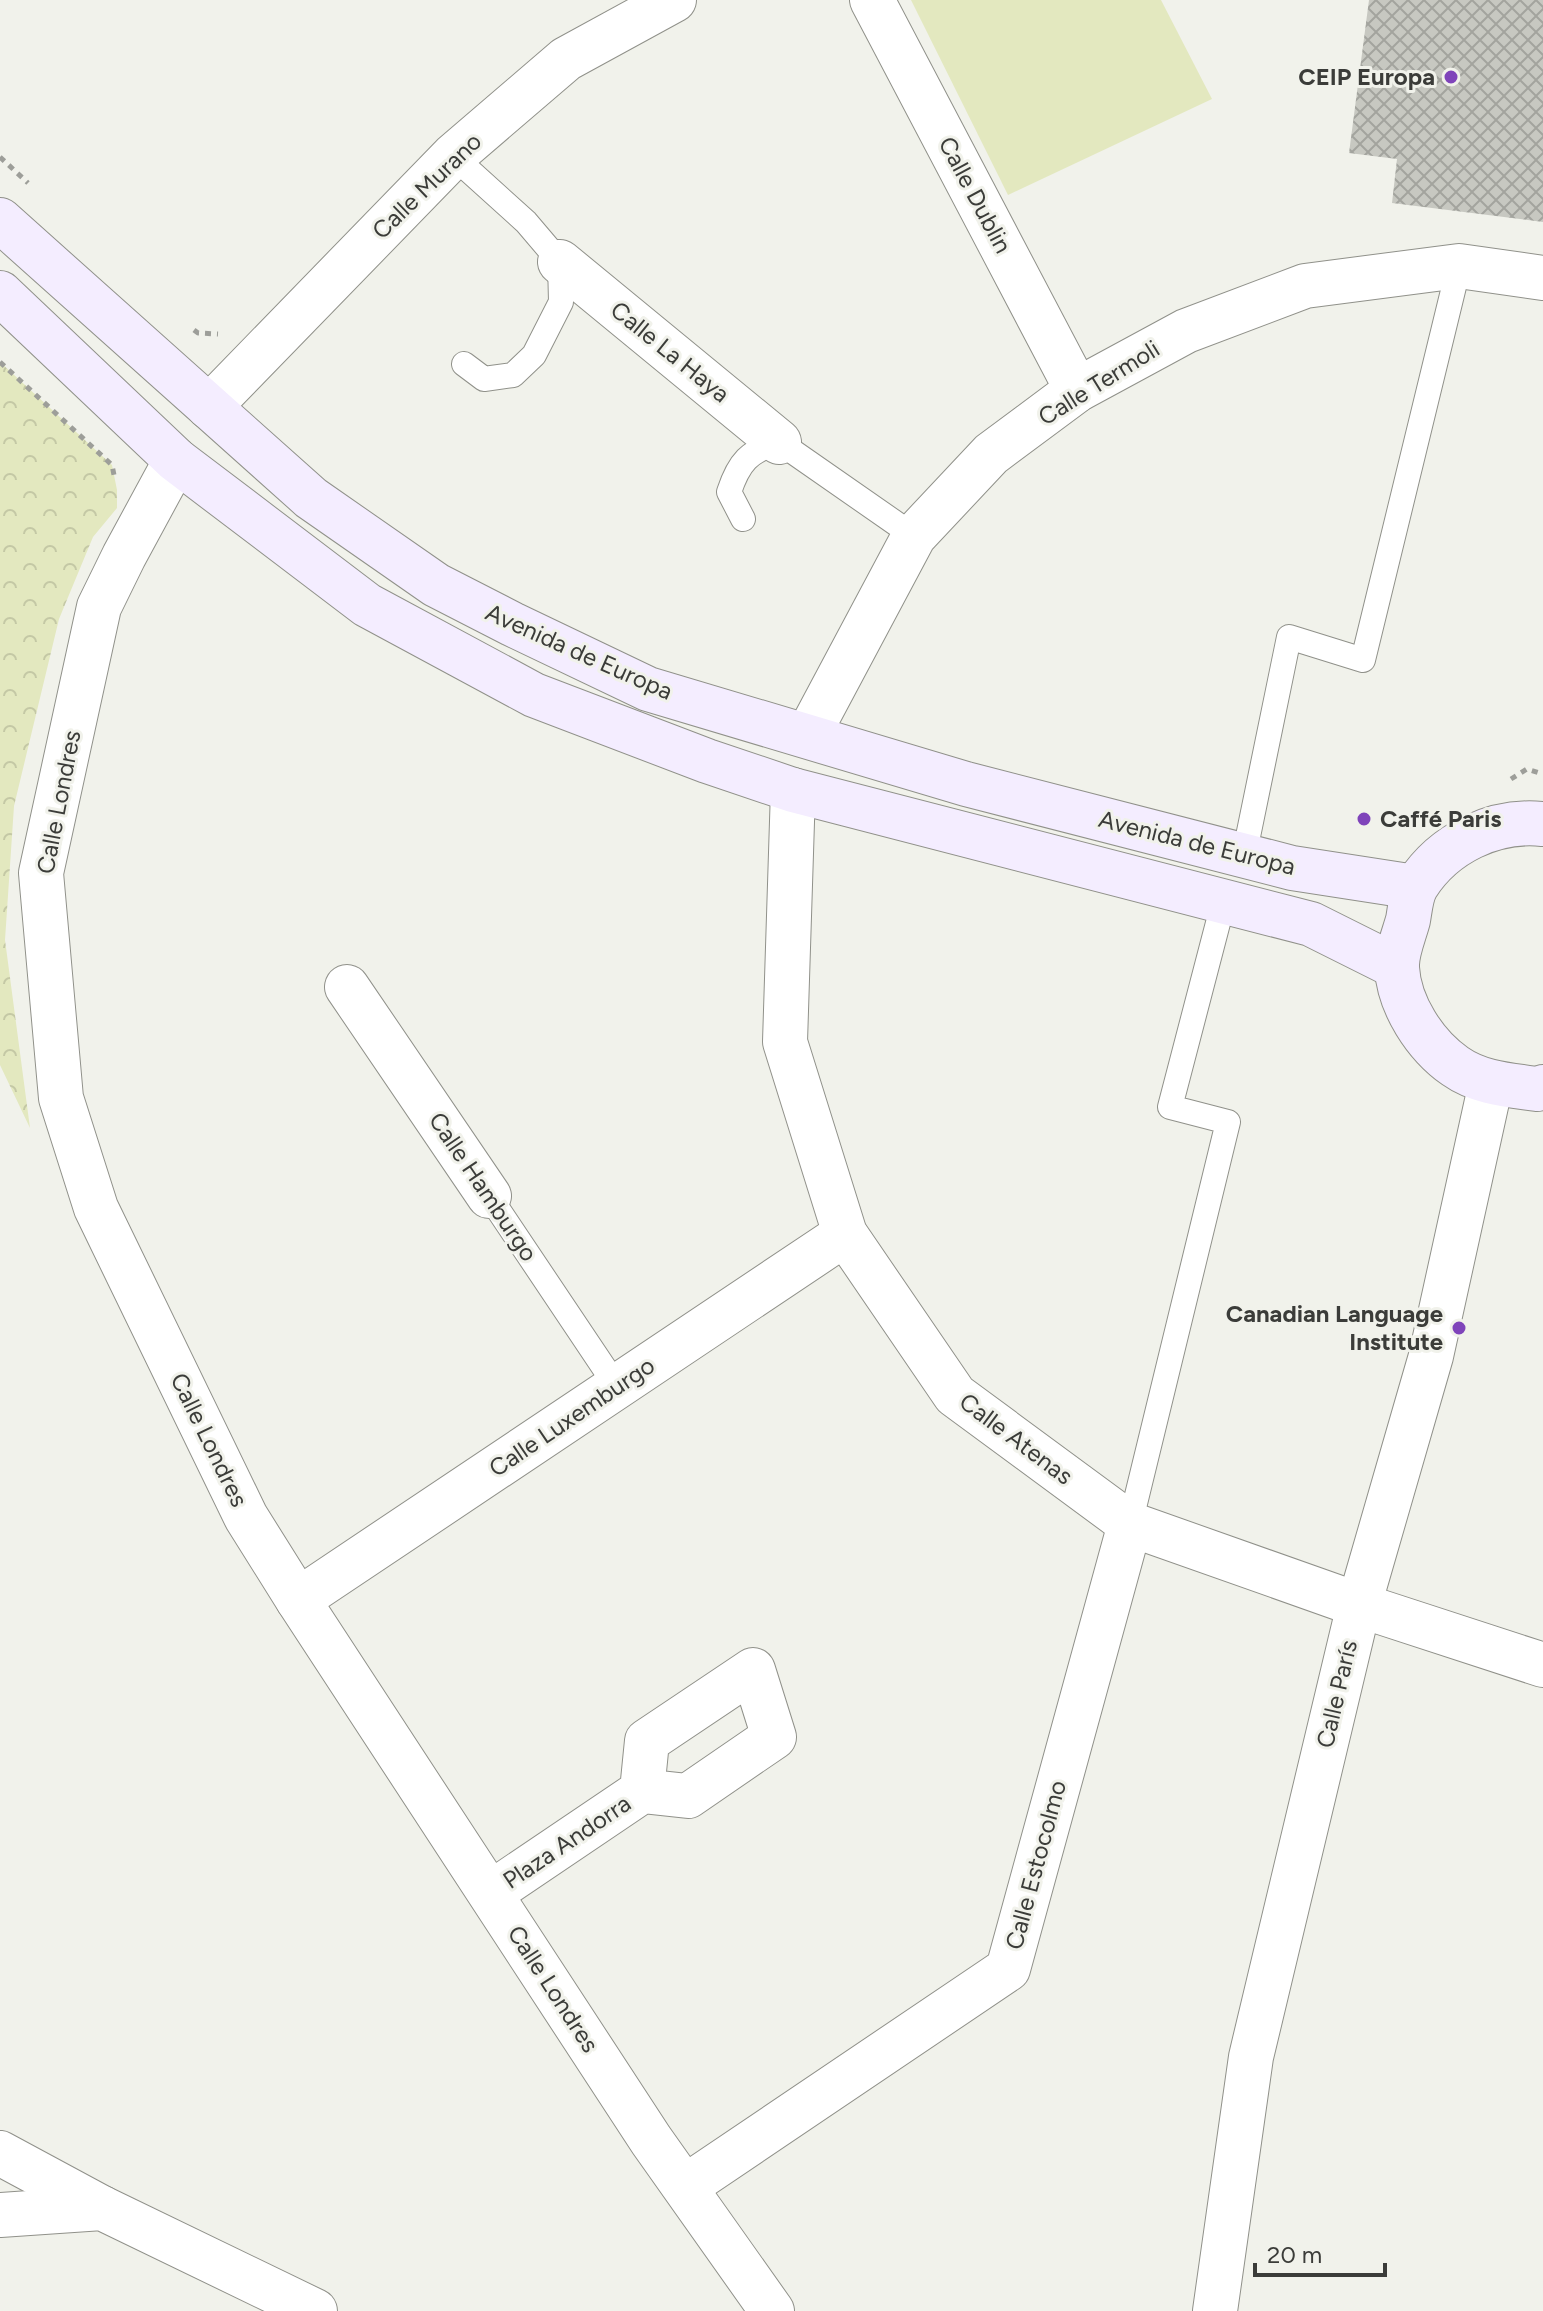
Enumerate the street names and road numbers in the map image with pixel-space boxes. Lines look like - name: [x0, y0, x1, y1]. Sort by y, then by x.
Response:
- street label: Calle Murano: [366, 126, 487, 245]
- street label: Calle Dublin: [933, 132, 1018, 258]
- street label: Calle La Haya: [605, 295, 736, 408]
- street label: Calle Termoli: [1033, 334, 1165, 431]
- street label: Avenida de Europa: [481, 597, 677, 706]
- street label: Calle Londres: [30, 728, 87, 876]
- street label: Avenida de Europa: [1096, 804, 1298, 881]
- street label: Calle Hamburgo: [423, 1107, 544, 1267]
- street label: Calle Luxemburgo: [483, 1350, 660, 1483]
- street label: Calle Londres: [165, 1368, 254, 1511]
- street label: Calle Atenas: [954, 1387, 1079, 1491]
- street label: Calle París: [1310, 1637, 1363, 1751]
- street label: Calle Estocolmo: [999, 1777, 1072, 1953]
- street label: Plaza Andorra: [497, 1788, 636, 1895]
- street label: Calle Londres: [502, 1920, 605, 2058]

